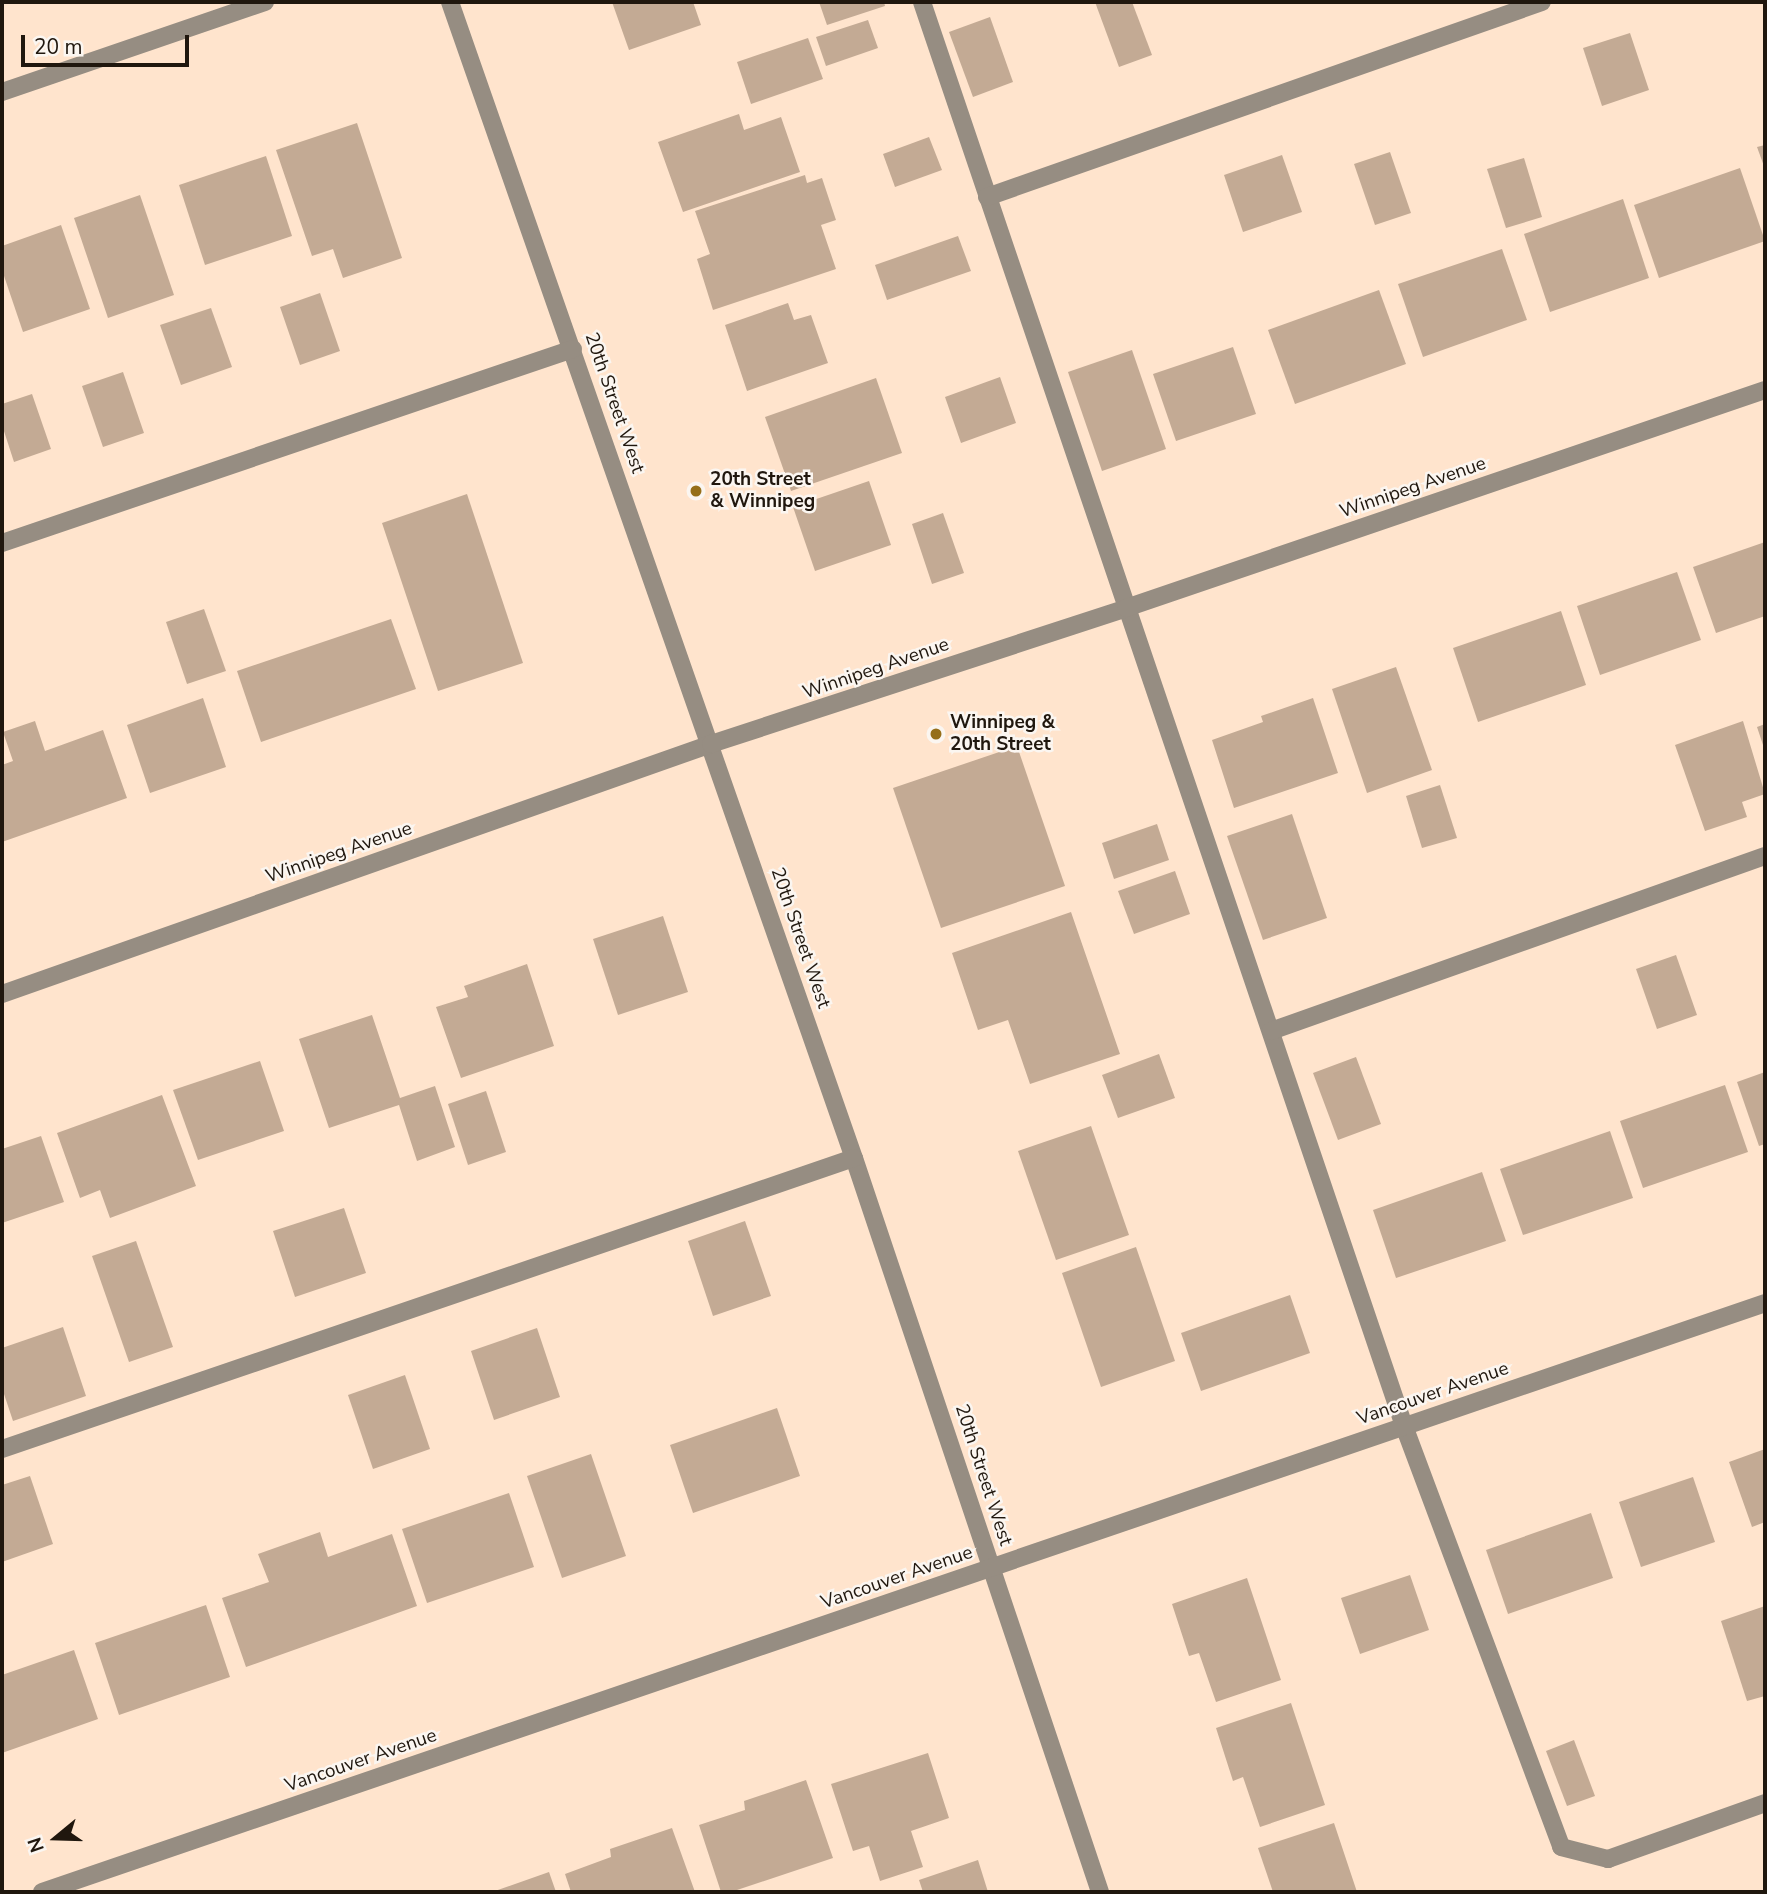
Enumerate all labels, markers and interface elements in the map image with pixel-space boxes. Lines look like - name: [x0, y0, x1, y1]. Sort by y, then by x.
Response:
- scale bar: [24, 21, 192, 65]
- text: 20 m: [34, 33, 83, 61]
- street label: 20th Street West: [579, 330, 649, 476]
- street label: Winnipeg Avenue: [1337, 452, 1489, 524]
- place label: 20th Street & Winnipeg: [710, 469, 815, 513]
- marker: 20th Street & Winnipeg: [688, 483, 704, 499]
- street label: Winnipeg Avenue: [800, 633, 952, 705]
- place label: Winnipeg & 20th Street: [950, 712, 1055, 756]
- marker: Winnipeg & 20th Street: [928, 726, 944, 742]
- street label: Winnipeg Avenue: [263, 817, 415, 889]
- street label: 20th Street West: [765, 865, 835, 1011]
- street label: Vancouver Avenue: [1354, 1357, 1512, 1431]
- street label: 20th Street West: [949, 1401, 1017, 1549]
- street label: Vancouver Avenue: [818, 1541, 976, 1615]
- street label: Vancouver Avenue: [282, 1724, 440, 1798]
- north arrow: [21, 1803, 91, 1873]
- text: N: [22, 1834, 51, 1856]

